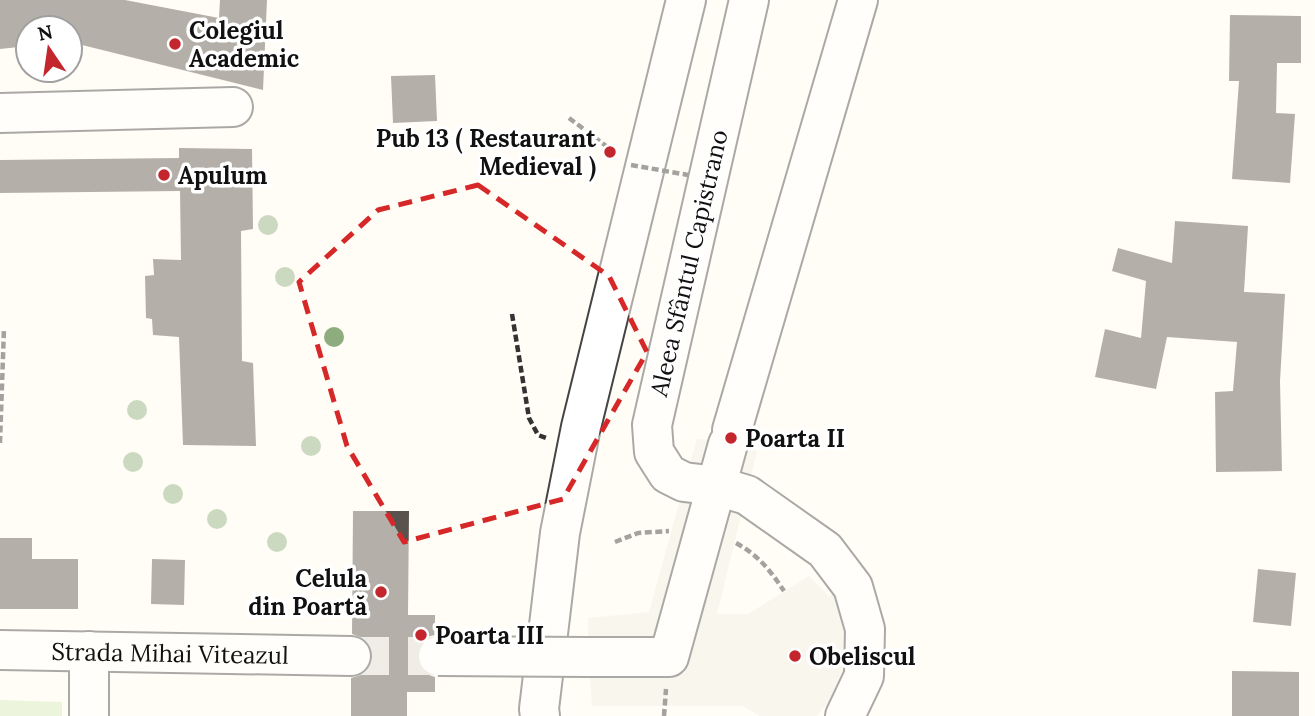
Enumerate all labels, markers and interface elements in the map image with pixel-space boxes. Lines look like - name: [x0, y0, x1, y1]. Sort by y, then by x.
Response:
- north arrow: [14, 14, 84, 84]
- place label: Colegiul Academic: [189, 15, 300, 74]
- text: N: [35, 19, 55, 46]
- marker: Colegiul Academic: [167, 36, 183, 52]
- place label: Pub 13 ( Restaurant Medieval ): [376, 123, 597, 182]
- street label: Aleea Sfântul Capistrano: [643, 127, 735, 400]
- marker: Pub 13 ( Restaurant Medieval ): [602, 144, 618, 160]
- place label: Apulum: [178, 160, 267, 191]
- marker: Apulum: [156, 167, 172, 183]
- place label: Poarta II: [745, 423, 845, 454]
- marker: Poarta II: [723, 430, 739, 446]
- place label: Celula din Poartă: [248, 563, 367, 622]
- marker: Celula din Poartă: [373, 584, 389, 600]
- place label: Poarta III: [435, 620, 544, 651]
- marker: Poarta III: [413, 627, 429, 643]
- street label: Strada Mihai Viteazul: [51, 635, 289, 670]
- place label: Obeliscul: [809, 641, 916, 672]
- marker: Obeliscul: [787, 648, 803, 664]

